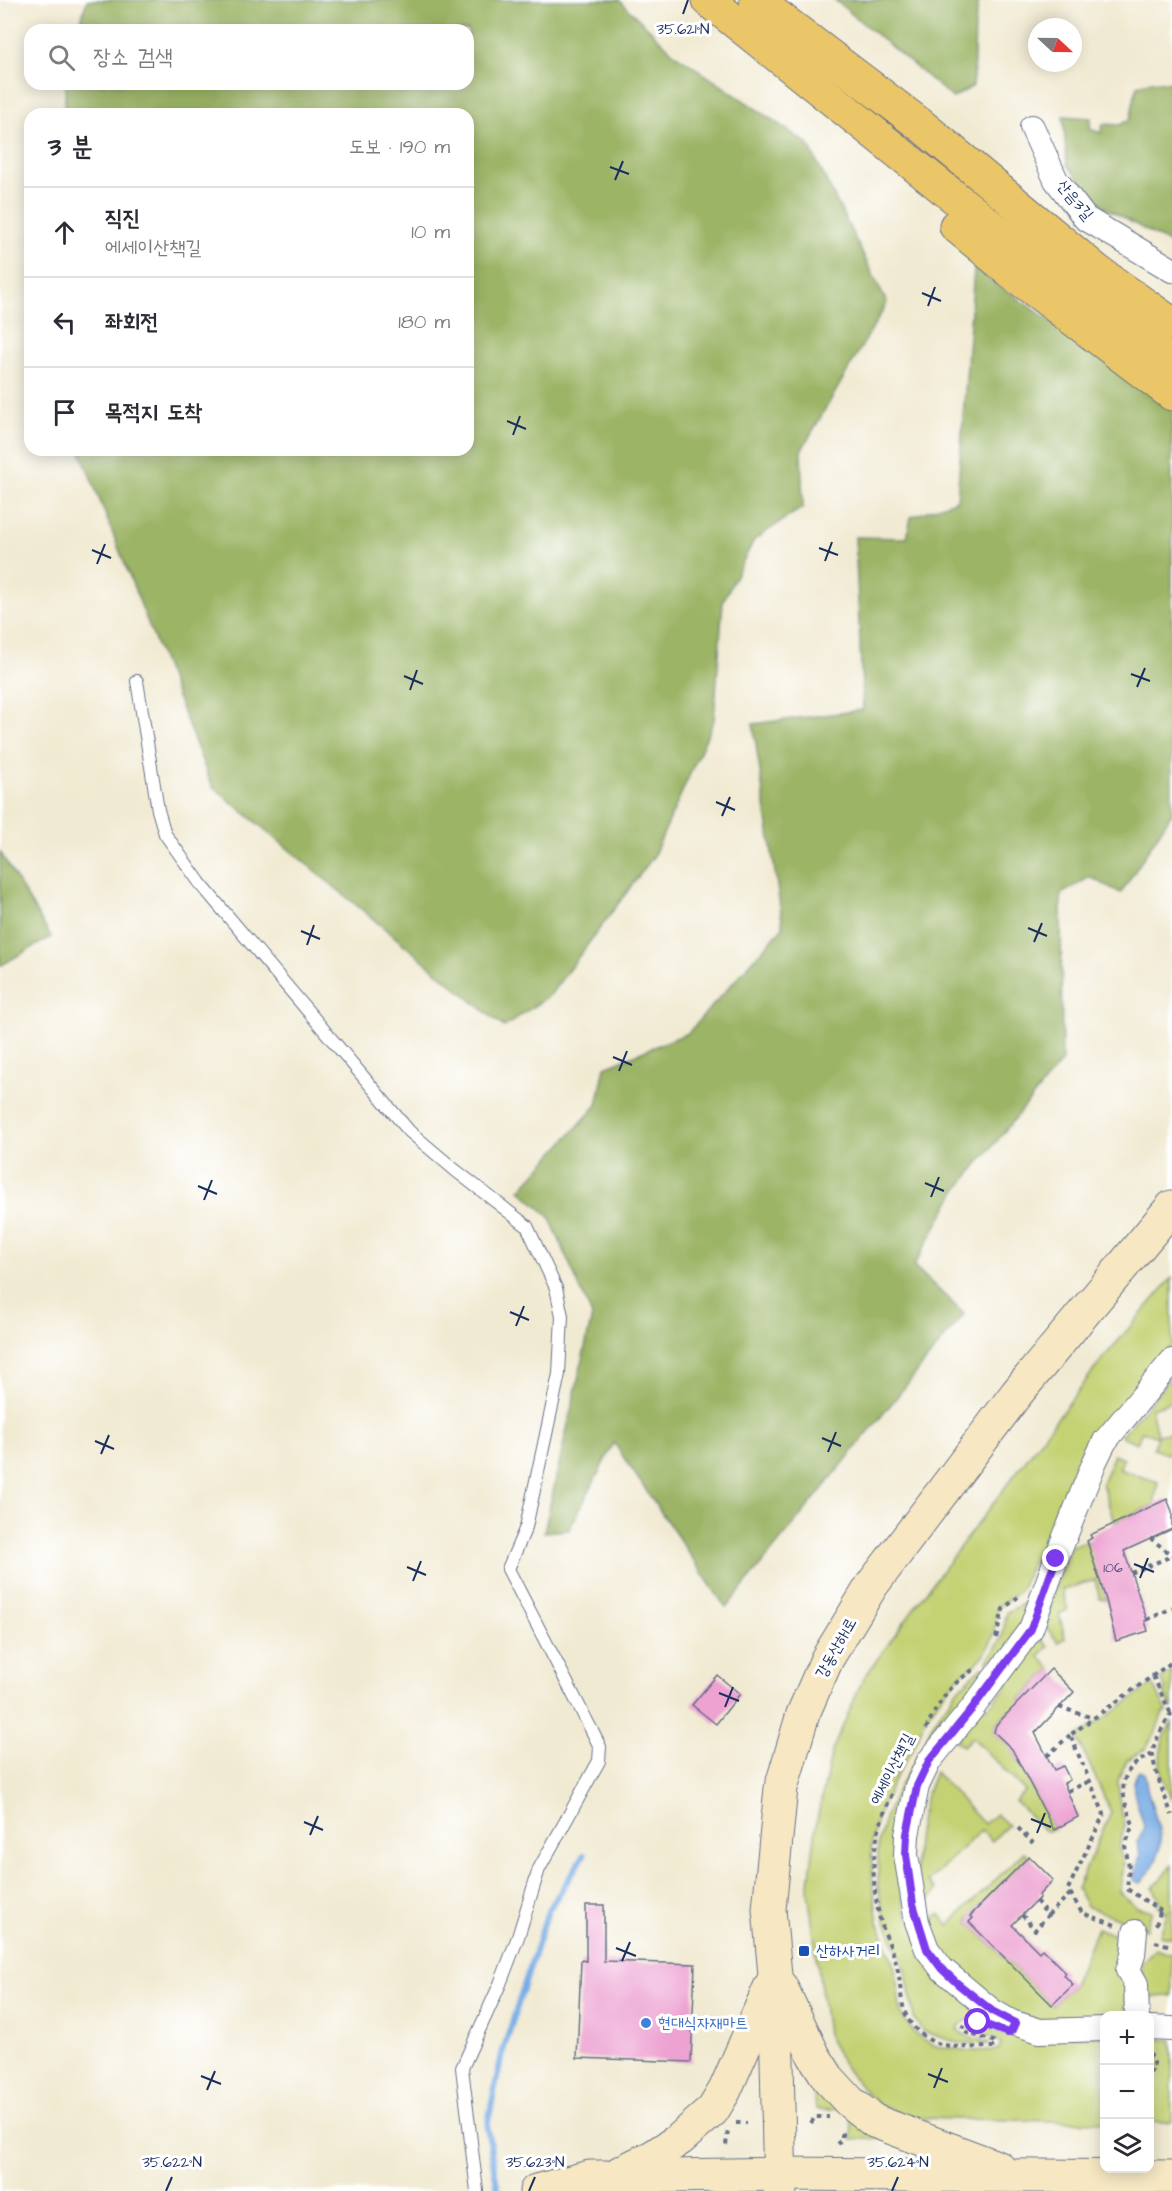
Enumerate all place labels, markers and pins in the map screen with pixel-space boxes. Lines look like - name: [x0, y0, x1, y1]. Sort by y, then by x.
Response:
- place label: 산하사거리: [816, 1940, 880, 1962]
- marker: 산하사거리: [797, 1944, 811, 1958]
- place label: 현대식자재마트: [658, 2012, 748, 2034]
- marker: 현대식자재마트: [639, 2016, 653, 2030]

